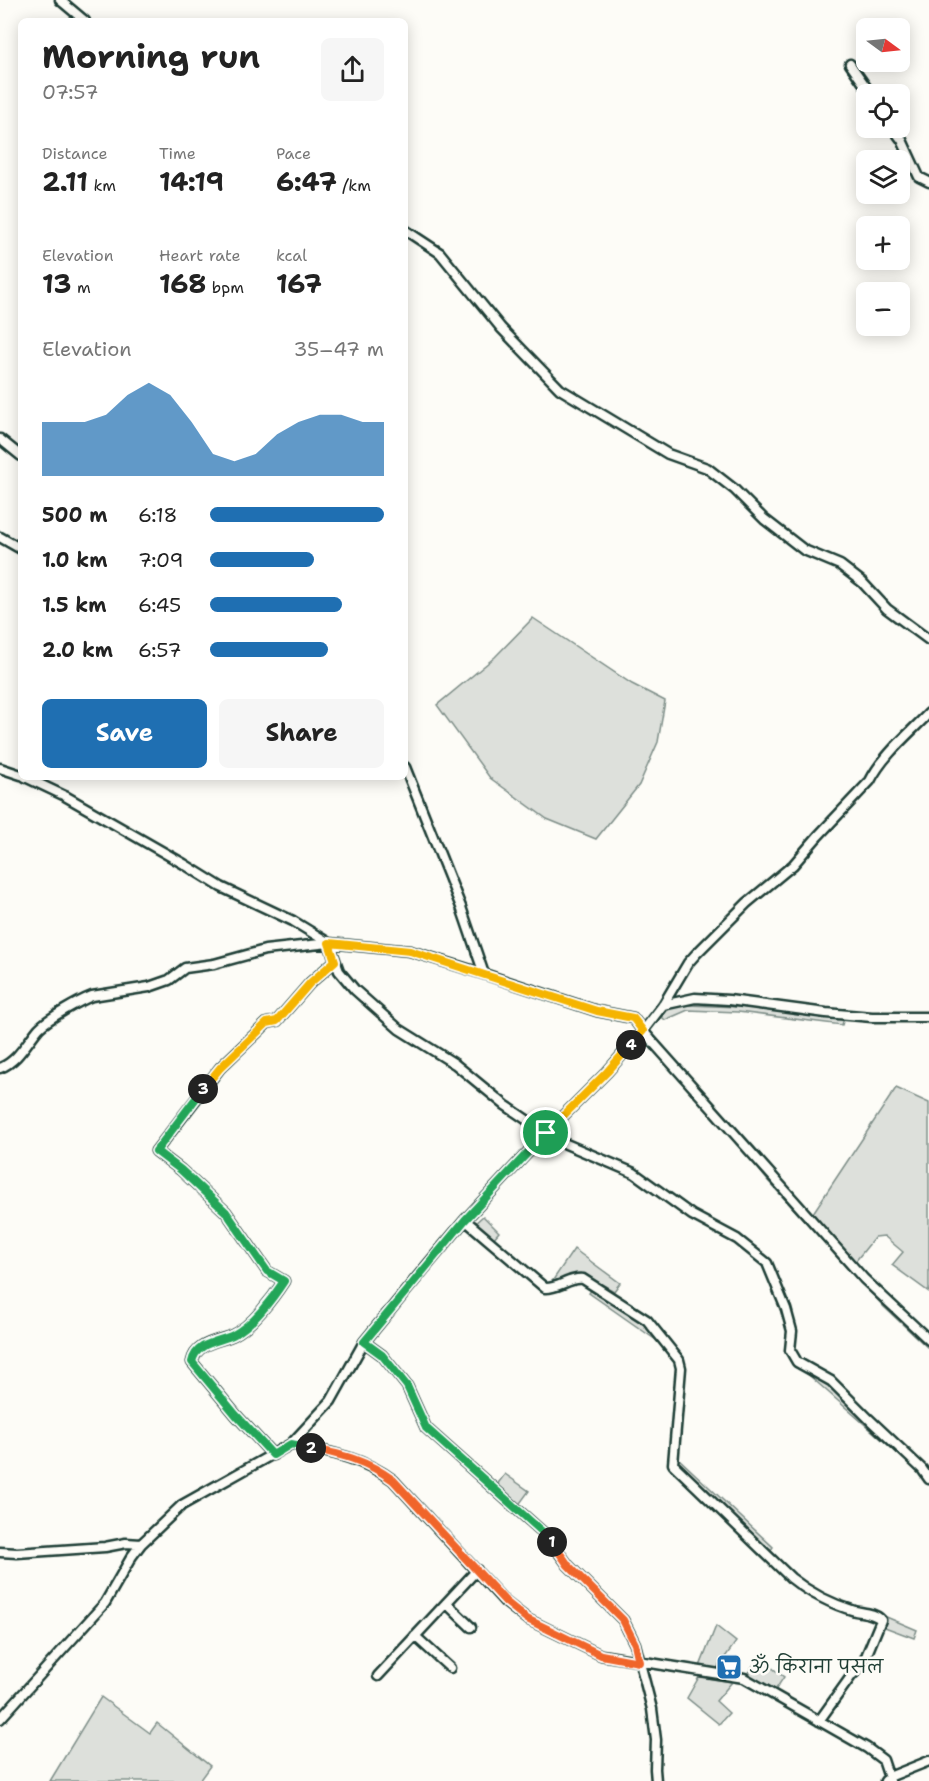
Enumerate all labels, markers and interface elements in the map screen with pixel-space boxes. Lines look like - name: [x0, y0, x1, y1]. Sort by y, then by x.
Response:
- north arrow: [856, 18, 910, 72]
- map controls: [856, 18, 910, 336]
- text: Morning run: [42, 34, 260, 79]
- button: share: [321, 38, 384, 101]
- text: 07:57: [42, 79, 98, 105]
- button: locate: [856, 84, 910, 138]
- text: Distance: [42, 143, 108, 164]
- text: Time: [159, 143, 196, 164]
- text: Pace: [276, 143, 311, 164]
- button: layers: [856, 150, 910, 204]
- text: 2.11: [42, 164, 88, 199]
- text: 14:19: [159, 164, 224, 199]
- text: 6:47: [276, 164, 337, 199]
- text: km: [88, 175, 116, 196]
- text: /km: [337, 175, 371, 196]
- button: +: [856, 216, 910, 270]
- text: Elevation: [42, 245, 114, 266]
- text: Heart rate: [159, 245, 241, 266]
- text: kcal: [276, 245, 307, 266]
- text: 13: [42, 266, 72, 301]
- text: 168: [159, 266, 206, 301]
- text: 167: [276, 266, 322, 301]
- text: m: [72, 277, 91, 298]
- text: bpm: [206, 277, 244, 298]
- button: −: [856, 282, 910, 336]
- text: Elevation: [42, 336, 132, 362]
- text: 35–47 m: [294, 336, 384, 362]
- text: 500 m: [42, 502, 108, 528]
- text: 6:18: [138, 502, 177, 528]
- text: 1.0 km: [42, 547, 107, 573]
- text: 7:09: [138, 547, 184, 573]
- text: 1.5 km: [42, 592, 106, 618]
- text: 6:45: [138, 592, 181, 618]
- text: 2.0 km: [42, 637, 113, 663]
- text: 6:57: [138, 637, 182, 663]
- button: Save: [42, 699, 207, 768]
- button: Share: [219, 699, 384, 768]
- pin: 4: [616, 1030, 646, 1060]
- text: 4: [625, 1034, 637, 1055]
- pin: 3: [188, 1074, 218, 1104]
- text: 3: [197, 1078, 209, 1099]
- pin: [520, 1107, 571, 1158]
- icon: arrive: [529, 1116, 562, 1149]
- pin: 2: [296, 1433, 326, 1463]
- text: 2: [305, 1437, 317, 1458]
- pin: 1: [537, 1527, 567, 1557]
- text: 1: [548, 1531, 556, 1552]
- supermarket icon: ॐ किराना पसल: [714, 1652, 744, 1682]
- place label: ॐ किराना पसल: [748, 1653, 885, 1679]

